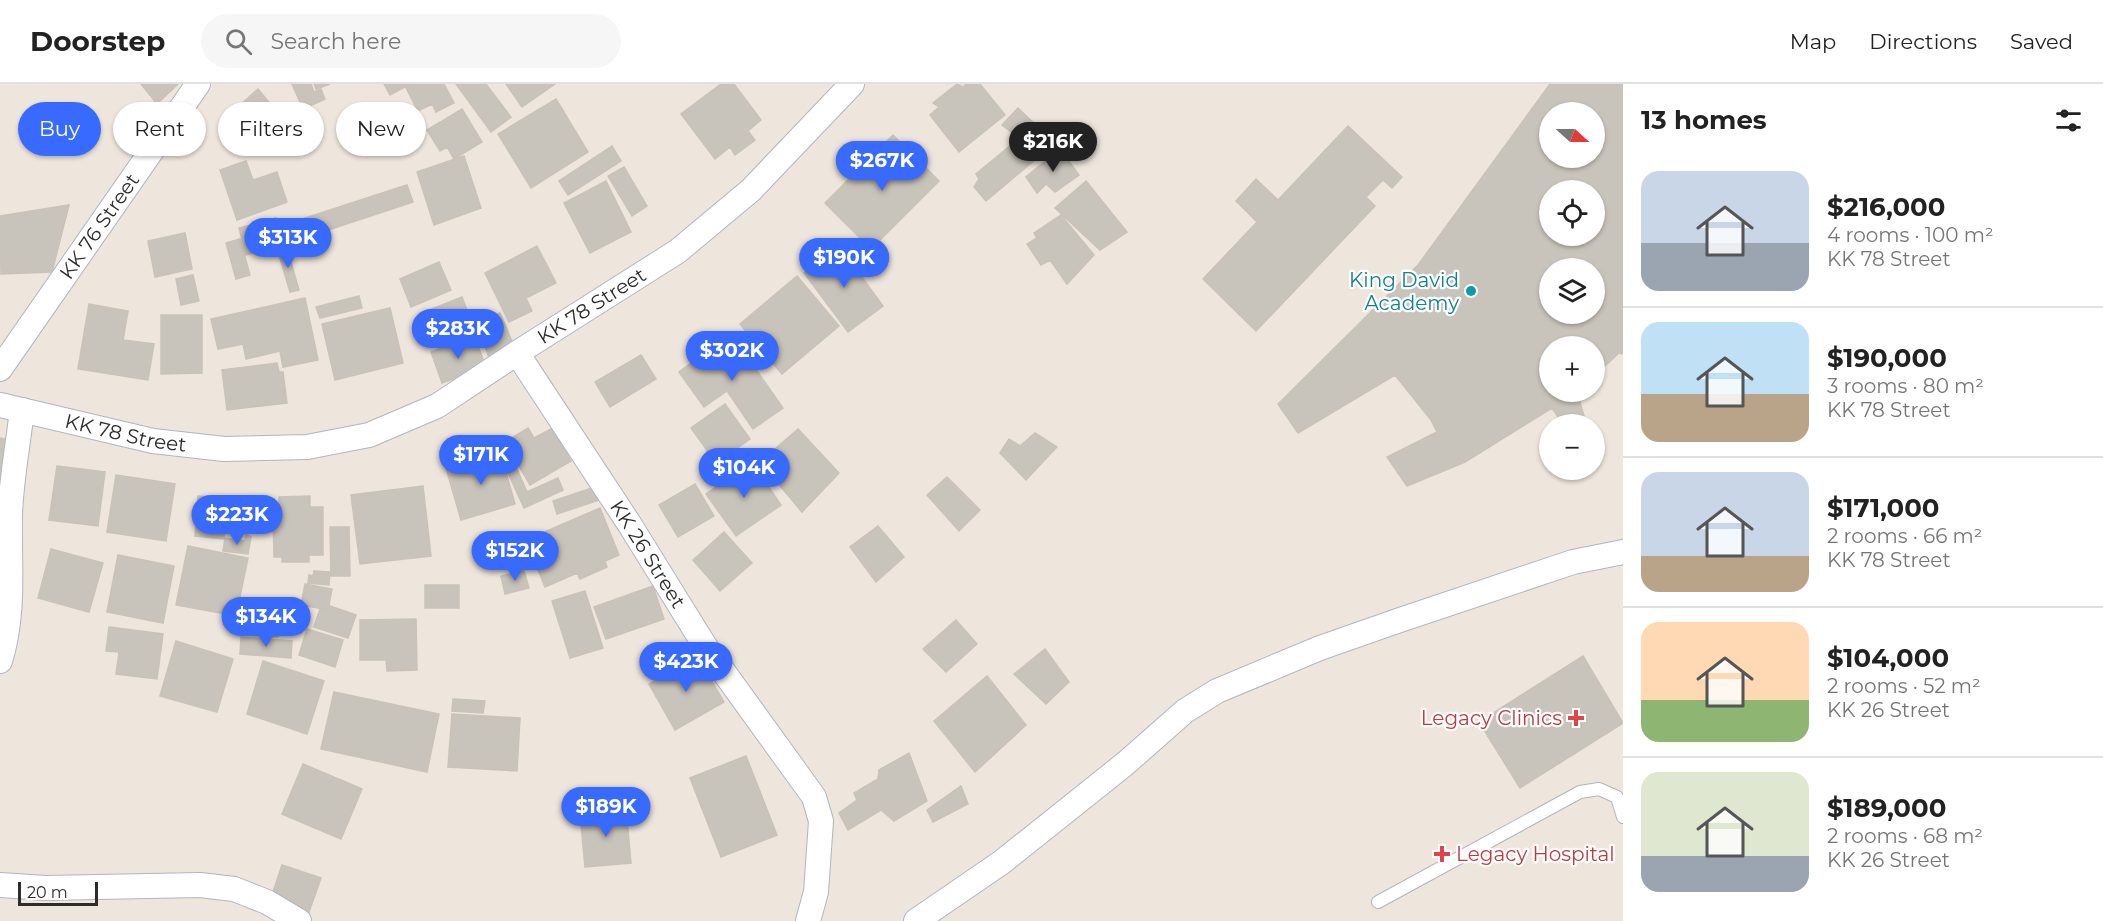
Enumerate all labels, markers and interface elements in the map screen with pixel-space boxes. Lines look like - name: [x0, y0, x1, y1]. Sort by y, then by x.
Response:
- search box: [201, 14, 621, 68]
- text: Doorstep: [30, 24, 165, 58]
- icon: search: [222, 25, 255, 58]
- text: Search here: [270, 28, 401, 55]
- text: Map: [1790, 29, 1836, 54]
- text: Directions: [1869, 29, 1977, 54]
- text: Saved: [2010, 29, 2073, 54]
- chip: Buy: [18, 102, 101, 156]
- chip: Rent: [113, 102, 206, 156]
- chip: Filters: [218, 102, 324, 156]
- chip: New: [336, 102, 426, 156]
- north arrow: [1539, 102, 1605, 168]
- map controls: [1539, 102, 1605, 480]
- text: 13 homes: [1641, 104, 1767, 136]
- icon: filters: [2052, 104, 2085, 137]
- pin: $216K: [1011, 122, 1095, 173]
- text: $216K: [1023, 129, 1083, 153]
- pin: $267K: [840, 141, 924, 192]
- text: $267K: [850, 148, 914, 172]
- street label: KK 76 Street: [54, 169, 144, 283]
- button: locate: [1539, 180, 1605, 246]
- text: $216,000: [1827, 191, 1945, 223]
- icon: home: [1689, 195, 1761, 267]
- pin: $313K: [246, 218, 330, 269]
- text: 4 rooms · 100 m²: [1827, 223, 1994, 247]
- text: $313K: [258, 225, 318, 249]
- pin: $190K: [802, 238, 886, 289]
- text: $190K: [813, 245, 875, 269]
- text: KK 78 Street: [1827, 247, 1951, 271]
- button: layers: [1539, 258, 1605, 324]
- street label: KK 78 Street: [533, 263, 650, 349]
- place label: King David Academy: [1349, 268, 1459, 315]
- marker: King David Academy: [1464, 284, 1478, 298]
- pin: $283K: [416, 309, 500, 360]
- text: $283K: [426, 316, 490, 340]
- pin: $302K: [690, 331, 774, 382]
- button: +: [1539, 336, 1605, 402]
- text: $302K: [700, 338, 764, 362]
- text: $190,000: [1827, 342, 1947, 374]
- icon: home: [1689, 346, 1761, 418]
- text: 3 rooms · 80 m²: [1827, 374, 1984, 398]
- text: KK 78 Street: [1827, 398, 1951, 422]
- street label: KK 78 Street: [63, 409, 188, 457]
- button: −: [1539, 414, 1605, 480]
- pin: $171K: [439, 435, 523, 486]
- text: $171K: [453, 442, 509, 466]
- pin: $104K: [702, 448, 786, 499]
- text: $104K: [713, 455, 775, 479]
- text: $171,000: [1827, 492, 1940, 524]
- pin: $223K: [195, 495, 279, 546]
- street label: KK 26 Street: [605, 496, 691, 613]
- icon: home: [1689, 496, 1761, 568]
- text: $223K: [206, 502, 269, 526]
- text: 2 rooms · 66 m²: [1827, 524, 1982, 548]
- pin: $152K: [473, 531, 557, 582]
- text: $152K: [486, 538, 544, 562]
- text: KK 78 Street: [1827, 548, 1951, 572]
- pin: $134K: [224, 597, 308, 648]
- text: $134K: [236, 604, 296, 628]
- pin: $423K: [644, 642, 728, 693]
- text: $104,000: [1827, 642, 1949, 674]
- icon: home: [1689, 646, 1761, 718]
- text: $423K: [653, 649, 719, 673]
- text: 2 rooms · 52 m²: [1827, 674, 1981, 698]
- text: KK 26 Street: [1827, 698, 1950, 722]
- place label: Legacy Clinics: [1421, 706, 1562, 730]
- marker: Legacy Clinics: [1567, 709, 1585, 727]
- pin: $189K: [564, 787, 648, 838]
- text: $189,000: [1827, 792, 1946, 824]
- text: $189K: [575, 794, 637, 818]
- icon: home: [1689, 796, 1761, 868]
- text: 2 rooms · 68 m²: [1827, 824, 1983, 848]
- place label: Legacy Hospital: [1456, 842, 1615, 866]
- marker: Legacy Hospital: [1433, 845, 1451, 863]
- text: KK 26 Street: [1827, 848, 1950, 872]
- scale bar: [18, 879, 98, 906]
- text: 20 m: [27, 883, 68, 902]

